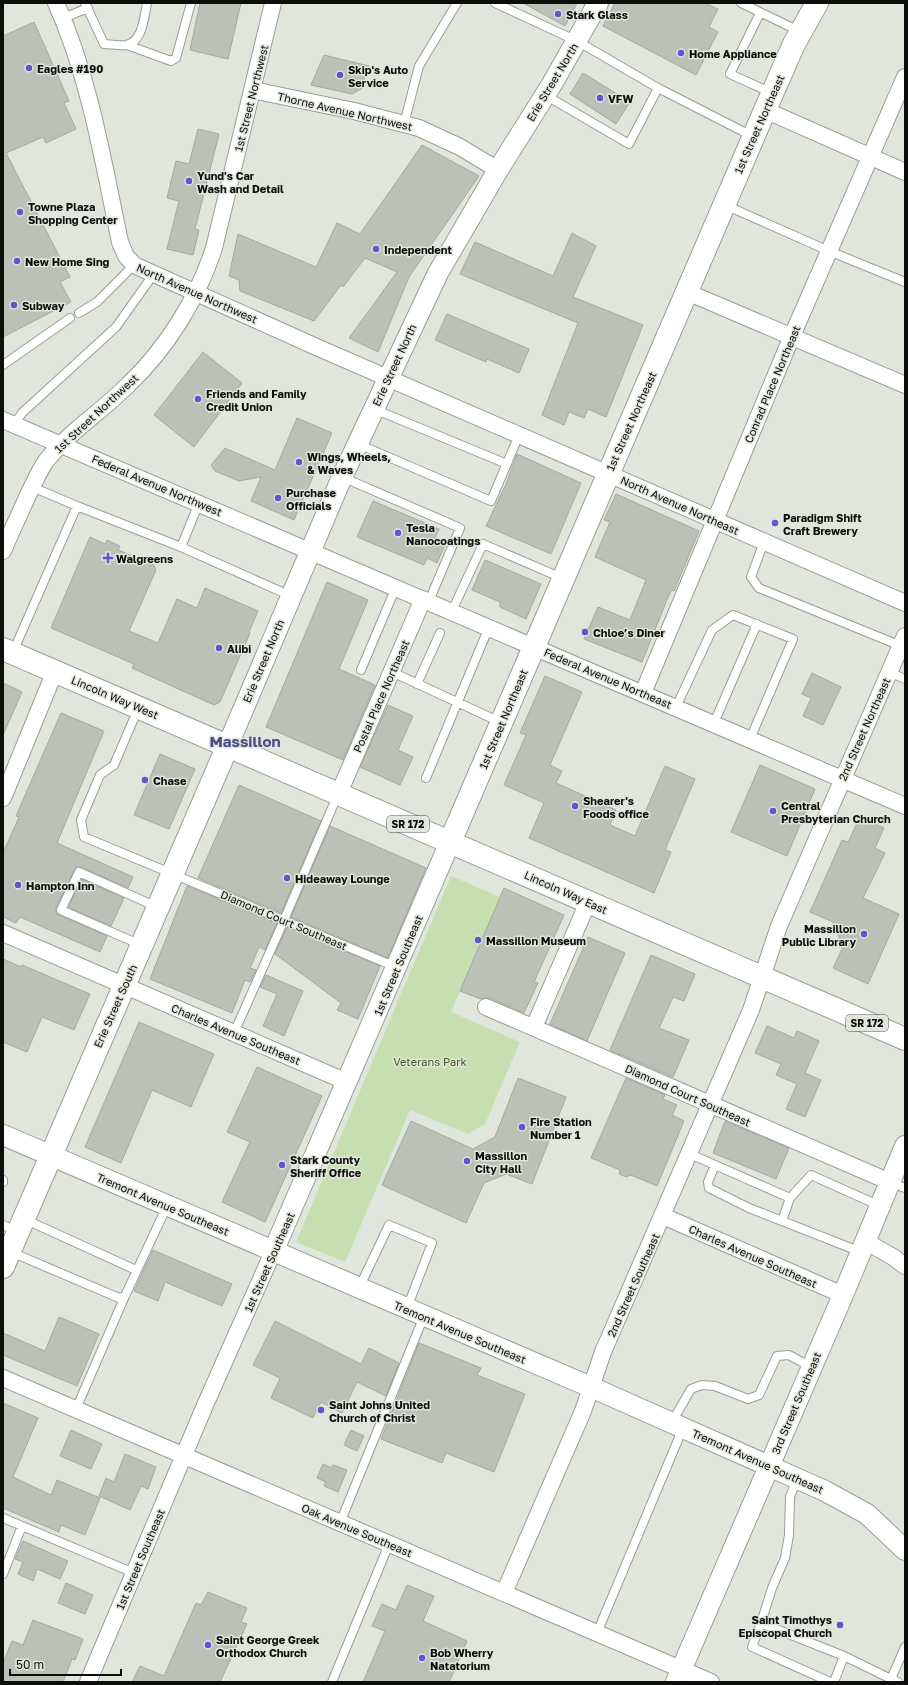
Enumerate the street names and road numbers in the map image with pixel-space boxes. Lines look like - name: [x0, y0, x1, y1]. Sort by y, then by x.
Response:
- street label: Erie Street North: [524, 40, 580, 124]
- street label: 1st Street Northwest: [231, 43, 271, 153]
- street label: 1st Street Northeast: [731, 72, 787, 176]
- street label: Thorne Avenue Northwest: [276, 89, 414, 133]
- street label: North Avenue Northwest: [135, 260, 259, 326]
- street label: Erie Street North: [369, 322, 419, 408]
- street label: Conrad Place Northeast: [741, 323, 803, 445]
- street label: 1st Street Northeast: [603, 369, 659, 473]
- street label: 1st Street Northwest: [52, 371, 140, 455]
- street label: Federal Avenue Northwest: [90, 452, 224, 518]
- street label: North Avenue Northeast: [619, 473, 741, 537]
- street label: Erie Street North: [240, 617, 286, 705]
- street label: Postal Place Northeast: [350, 638, 412, 754]
- street label: Federal Avenue Northeast: [542, 645, 674, 711]
- street label: 1st Street Northeast: [476, 667, 530, 771]
- street label: Lincoln Way West: [69, 673, 161, 721]
- street label: 2nd Street Northeast: [835, 675, 893, 783]
- road number: SR 172: [387, 816, 429, 832]
- street label: Lincoln Way East: [522, 868, 610, 916]
- street label: Diamond Court Southeast: [219, 887, 349, 953]
- street label: 1st Street Southeast: [371, 913, 425, 1017]
- street label: Erie Street South: [91, 962, 139, 1050]
- street label: Charles Avenue Southeast: [169, 1001, 303, 1067]
- road number: SR 172: [846, 1015, 888, 1031]
- street label: Diamond Court Southeast: [623, 1061, 753, 1129]
- street label: Tremont Avenue Southeast: [95, 1170, 231, 1238]
- street label: 1st Street Southeast: [241, 1210, 297, 1314]
- street label: Charles Avenue Southeast: [687, 1222, 819, 1290]
- street label: 2nd Street Southeast: [604, 1231, 662, 1339]
- street label: Tremont Avenue Southeast: [392, 1298, 528, 1366]
- street label: 3rd Street Southeast: [769, 1350, 823, 1456]
- street label: Tremont Avenue Southeast: [690, 1426, 826, 1496]
- street label: Oak Avenue Southeast: [300, 1501, 414, 1559]
- street label: 1st Street Southeast: [113, 1507, 167, 1611]

